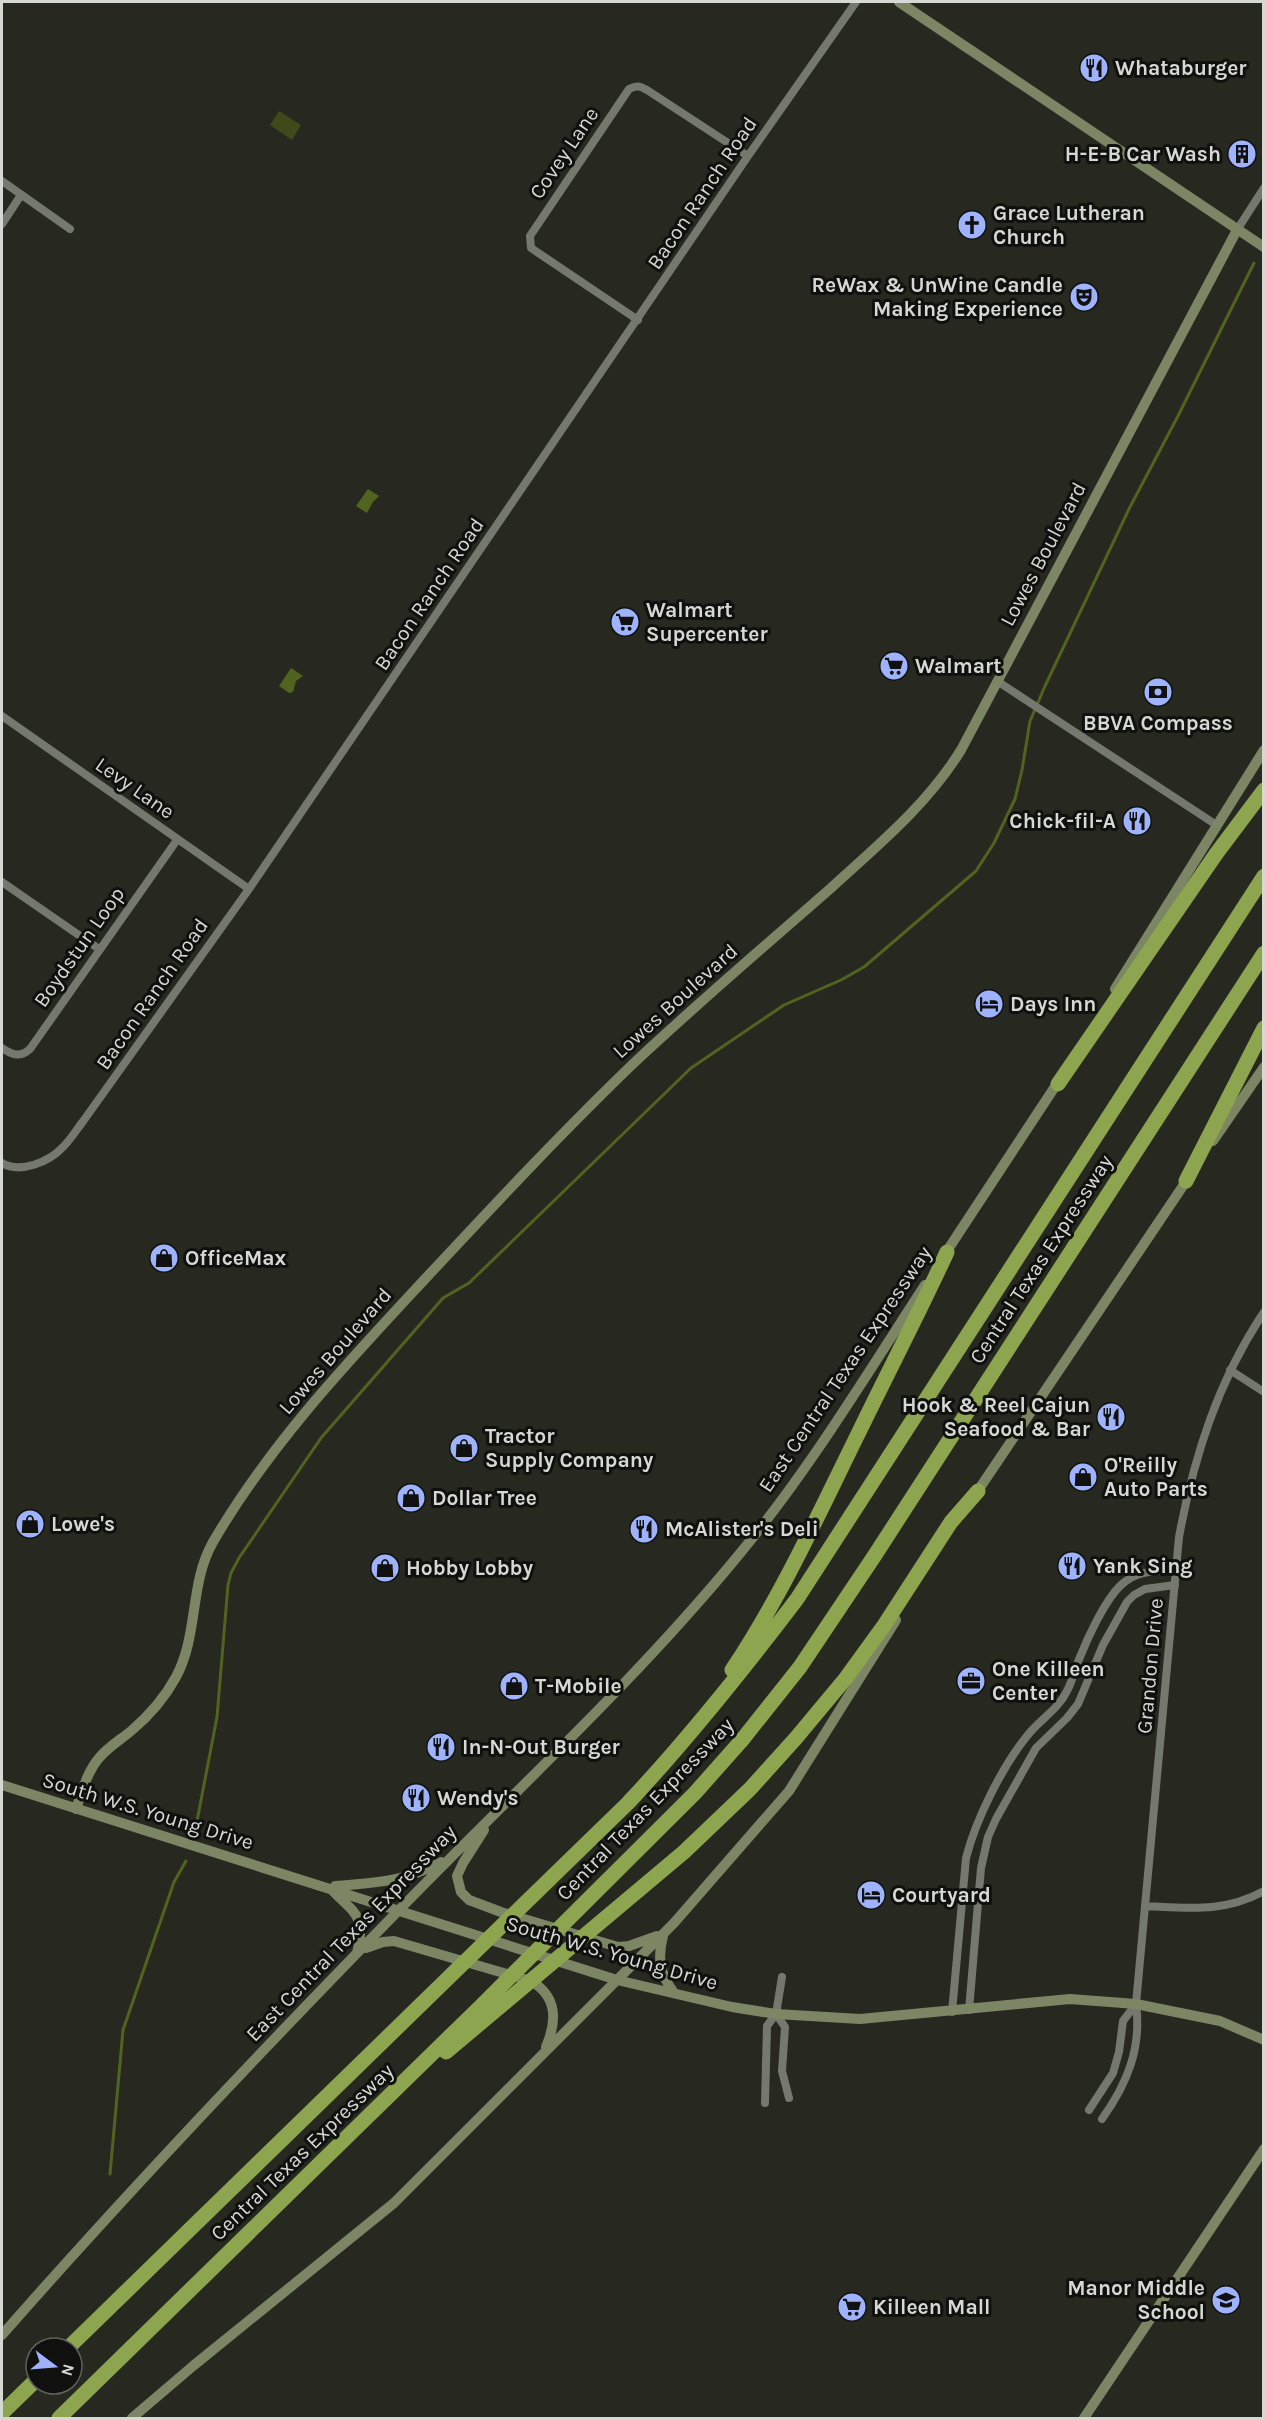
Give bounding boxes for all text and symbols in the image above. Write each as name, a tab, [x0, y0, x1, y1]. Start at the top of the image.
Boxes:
restaurant icon: Whataburger	[1078, 52, 1110, 84]
place label: Whataburger	[1115, 56, 1247, 80]
street label: Covey Lane	[525, 103, 603, 203]
street label: Bacon Ranch Road	[642, 112, 762, 274]
building icon: H-E-B Car Wash	[1226, 138, 1258, 170]
place label: H-E-B Car Wash	[1065, 142, 1221, 166]
place label: Grace Lutheran Church	[993, 201, 1145, 249]
church icon: Grace Lutheran Church	[956, 209, 988, 241]
place label: ReWax & UnWine Candle Making Experience	[812, 273, 1063, 321]
theatre icon: ReWax & UnWine Candle Making Experience	[1068, 281, 1100, 313]
street label: Lowes Boulevard	[995, 478, 1091, 630]
street label: Bacon Ranch Road	[369, 513, 489, 675]
place label: Walmart Supercenter	[646, 598, 768, 646]
supermarket icon: Walmart Supercenter	[609, 606, 641, 638]
supermarket icon: Walmart	[878, 650, 910, 682]
place label: Walmart	[915, 654, 1001, 678]
bank icon: BBVA Compass	[1142, 676, 1174, 708]
place label: BBVA Compass	[1083, 711, 1233, 735]
street label: Levy Lane	[91, 752, 179, 824]
restaurant icon: Chick-fil-A	[1121, 805, 1153, 837]
place label: Chick-fil-A	[1009, 809, 1116, 833]
street label: Boydstun Loop	[29, 882, 129, 1012]
street label: Bacon Ranch Road	[91, 914, 213, 1074]
street label: Lowes Boulevard	[608, 939, 742, 1063]
hotel icon: Days Inn	[973, 988, 1005, 1020]
place label: Days Inn	[1010, 992, 1096, 1016]
street label: Central Texas Expressway	[964, 1150, 1118, 1368]
street label: East Central Texas Expressway	[754, 1241, 937, 1496]
shop icon: OfficeMax	[148, 1242, 180, 1274]
place label: OfficeMax	[185, 1246, 287, 1270]
street label: Lowes Boulevard	[274, 1283, 396, 1419]
place label: Hook & Reel Cajun Seafood & Bar	[902, 1393, 1091, 1441]
restaurant icon: Hook & Reel Cajun Seafood & Bar	[1095, 1401, 1127, 1433]
place label: Tractor Supply Company	[485, 1424, 654, 1472]
shop icon: Tractor Supply Company	[448, 1432, 480, 1464]
place label: O'Reilly Auto Parts	[1104, 1453, 1208, 1501]
shop icon: O'Reilly Auto Parts	[1067, 1461, 1099, 1493]
shop icon: Dollar Tree	[395, 1482, 427, 1514]
place label: Dollar Tree	[432, 1486, 537, 1510]
shop icon: Lowe's	[14, 1508, 46, 1540]
place label: Lowe's	[51, 1512, 115, 1536]
restaurant icon: McAlister's Deli	[628, 1513, 660, 1545]
place label: McAlister's Deli	[665, 1517, 819, 1541]
restaurant icon: Yank Sing	[1056, 1550, 1088, 1582]
shop icon: Hobby Lobby	[369, 1552, 401, 1584]
place label: Yank Sing	[1093, 1554, 1192, 1578]
place label: Hobby Lobby	[406, 1556, 533, 1580]
street label: Grandon Drive	[1132, 1597, 1168, 1735]
place label: One Killeen Center	[992, 1657, 1105, 1705]
office icon: One Killeen Center	[955, 1665, 987, 1697]
shop icon: T-Mobile	[498, 1670, 530, 1702]
place label: T-Mobile	[535, 1674, 622, 1698]
street label: Central Texas Expressway	[552, 1713, 739, 1905]
restaurant icon: In-N-Out Burger	[425, 1731, 457, 1763]
place label: In-N-Out Burger	[462, 1735, 621, 1759]
street label: South W.S. Young Drive	[40, 1767, 256, 1855]
restaurant icon: Wendy's	[400, 1782, 432, 1814]
place label: Wendy's	[437, 1786, 519, 1810]
street label: East Central Texas Expressway	[241, 1820, 461, 2046]
hotel icon: Courtyard	[855, 1879, 887, 1911]
place label: Courtyard	[892, 1883, 991, 1907]
street label: South W.S. Young Drive	[503, 1911, 721, 1995]
street label: Central Texas Expressway	[206, 2058, 398, 2245]
place label: Manor Middle School	[1067, 2276, 1205, 2324]
school or university icon: Manor Middle School	[1210, 2284, 1242, 2316]
supermarket icon: Killeen Mall	[836, 2291, 868, 2323]
place label: Killeen Mall	[873, 2295, 991, 2319]
north arrow	[24, 2336, 84, 2396]
text: N	[57, 2362, 79, 2378]

